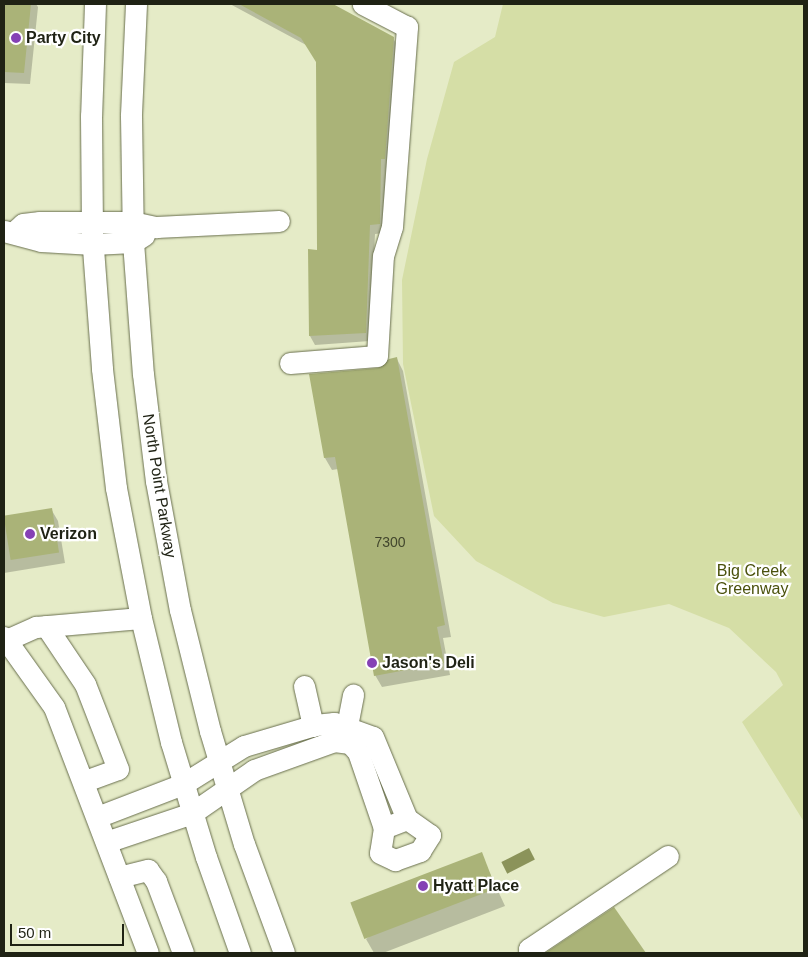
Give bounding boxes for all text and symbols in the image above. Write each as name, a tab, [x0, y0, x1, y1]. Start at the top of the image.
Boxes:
place label: Party City	[26, 28, 101, 48]
marker: Party City	[10, 32, 22, 44]
street label: North Point Parkway	[138, 412, 180, 560]
place label: Verizon	[40, 524, 97, 544]
marker: Verizon	[24, 528, 36, 540]
house number: 7300	[374, 534, 406, 550]
park label: Big Creek Greenway	[716, 561, 788, 599]
place label: Jason's Deli	[382, 653, 475, 673]
marker: Jason's Deli	[366, 657, 378, 669]
place label: Hyatt Place	[433, 876, 519, 896]
marker: Hyatt Place	[417, 880, 429, 892]
scale bar	[12, 914, 126, 946]
text: 50 m	[18, 924, 51, 941]

